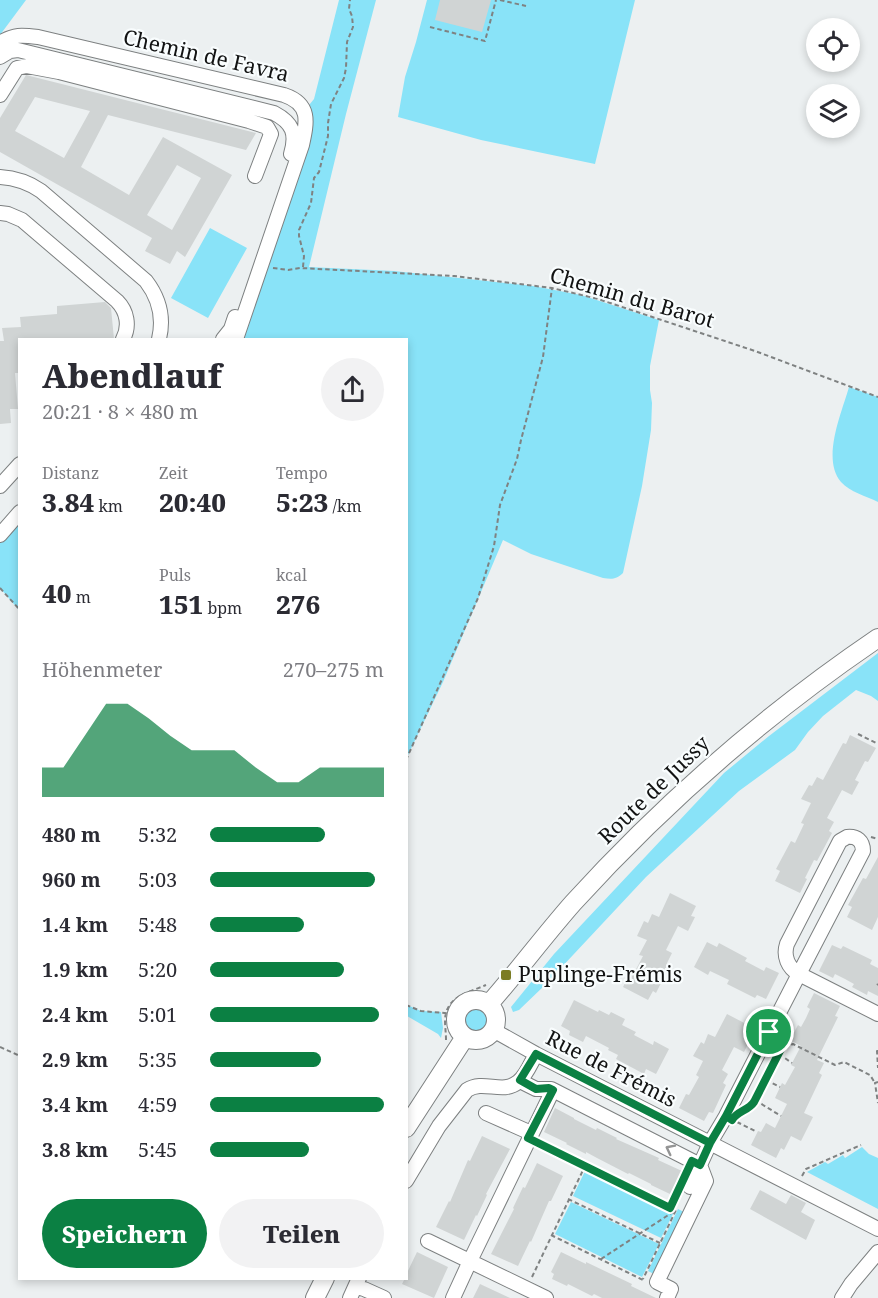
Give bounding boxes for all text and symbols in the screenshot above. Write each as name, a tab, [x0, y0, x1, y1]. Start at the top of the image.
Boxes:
map controls	[806, 18, 860, 138]
button: locate	[806, 18, 860, 72]
street label: Chemin de Favra	[121, 22, 292, 88]
button: layers	[806, 84, 860, 138]
street label: Chemin du Barot	[547, 260, 718, 334]
text: Abendlauf	[42, 353, 222, 398]
button: share	[321, 358, 384, 421]
text: 20:21 · 8 × 480 m	[42, 398, 198, 425]
text: Distanz	[42, 462, 99, 484]
text: Zeit	[159, 462, 188, 484]
text: Tempo	[276, 462, 328, 484]
text: 3.84	[42, 484, 94, 520]
text: 20:40	[159, 484, 226, 520]
text: 5:23	[276, 484, 328, 520]
text: km	[94, 495, 123, 517]
text: /km	[328, 495, 362, 517]
text: Puls	[159, 564, 191, 586]
text: kcal	[276, 564, 307, 586]
text: 40	[42, 575, 71, 611]
text: m	[71, 586, 91, 608]
text: 151	[159, 586, 203, 622]
text: 276	[276, 586, 320, 622]
text: bpm	[203, 597, 242, 619]
text: Höhenmeter	[42, 656, 162, 683]
text: 270–275 m	[283, 656, 384, 683]
street label: Route de Jussy	[592, 729, 715, 850]
text: 480 m	[42, 821, 101, 848]
text: 5:32	[138, 821, 177, 848]
text: 960 m	[42, 866, 101, 893]
text: 5:03	[138, 866, 177, 893]
text: 1.4 km	[42, 911, 108, 938]
text: 5:48	[138, 911, 177, 938]
text: 1.9 km	[42, 956, 108, 983]
text: 5:20	[138, 956, 177, 983]
place label: Puplinge-Frémis	[518, 960, 682, 988]
marker: Puplinge-Frémis	[499, 968, 513, 982]
text: 2.4 km	[42, 1001, 108, 1028]
text: 5:01	[138, 1001, 177, 1028]
pin	[743, 1006, 794, 1057]
icon: arrive	[752, 1015, 785, 1048]
street label: Rue de Frémis	[541, 1023, 681, 1113]
text: 2.9 km	[42, 1046, 108, 1073]
text: 5:35	[138, 1046, 177, 1073]
text: 3.4 km	[42, 1091, 108, 1118]
text: 4:59	[138, 1091, 177, 1118]
text: 3.8 km	[42, 1136, 108, 1163]
text: 5:45	[138, 1136, 177, 1163]
one-way arrow	[665, 1145, 676, 1157]
button: Speichern	[42, 1199, 207, 1268]
button: Teilen	[219, 1199, 384, 1268]

